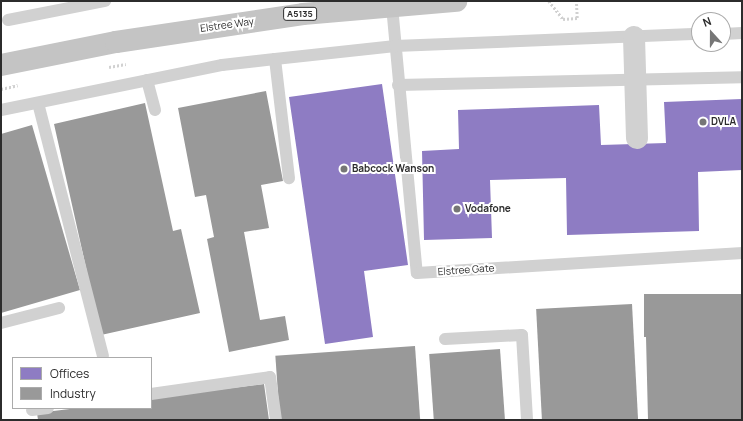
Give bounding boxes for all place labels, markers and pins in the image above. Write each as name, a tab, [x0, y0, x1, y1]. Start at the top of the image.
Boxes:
place label: DVLA	[711, 116, 736, 128]
marker: DVLA	[698, 117, 708, 127]
place label: Babcock Wanson	[352, 163, 434, 175]
marker: Babcock Wanson	[339, 164, 349, 174]
place label: Vodafone	[465, 203, 511, 215]
marker: Vodafone	[452, 204, 462, 214]

